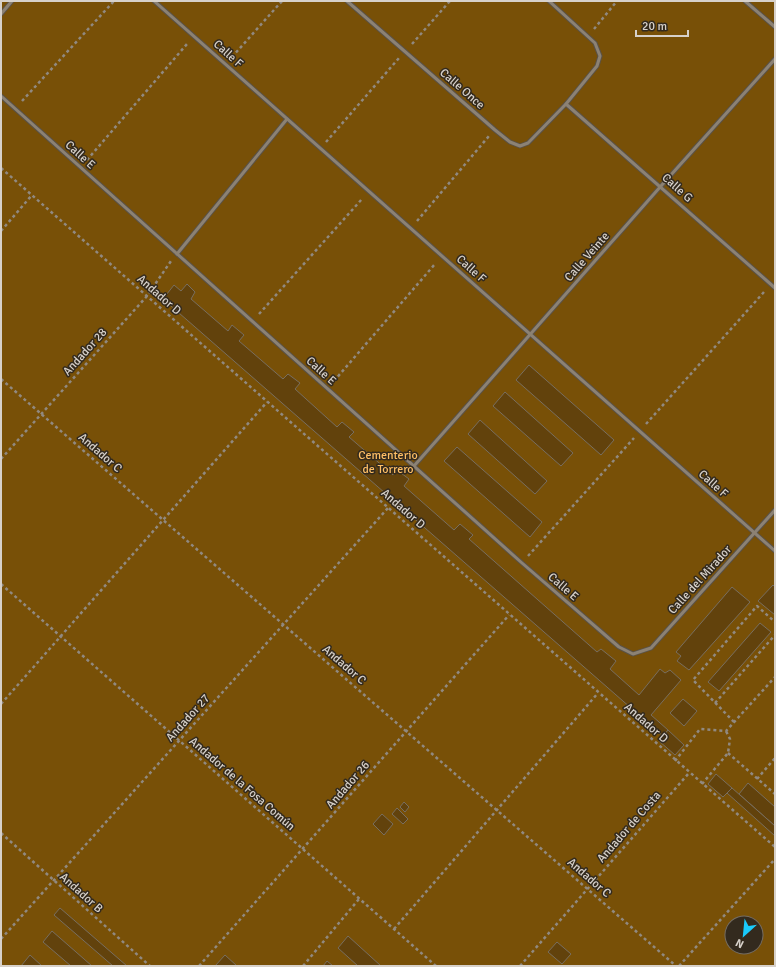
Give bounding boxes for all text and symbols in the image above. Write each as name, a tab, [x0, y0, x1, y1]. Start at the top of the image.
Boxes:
scale bar	[636, 12, 688, 38]
text: 20 m	[642, 19, 667, 34]
street label: Calle F	[210, 37, 246, 71]
street label: Calle Once	[436, 65, 488, 113]
street label: Calle E	[62, 138, 98, 173]
street label: Calle G	[658, 170, 696, 206]
street label: Calle Veinte	[561, 229, 613, 285]
street label: Calle F	[453, 252, 489, 286]
street label: Andador D	[134, 272, 184, 318]
street label: Andador 28	[60, 325, 110, 379]
street label: Calle E	[303, 354, 339, 389]
street label: Andador C	[75, 430, 125, 476]
park label: Cementerio de Torrero	[358, 448, 418, 477]
street label: Calle F	[695, 467, 731, 501]
street label: Andador D	[378, 486, 428, 532]
street label: Calle del Mirador	[665, 542, 735, 618]
street label: Calle E	[545, 570, 581, 604]
street label: Andador C	[319, 642, 369, 688]
street label: Andador 27	[163, 691, 213, 745]
street label: Andador D	[621, 700, 671, 746]
street label: Andador de la Fosa Común	[186, 734, 298, 834]
street label: Andador 26	[323, 758, 373, 812]
street label: Andador de Costa	[594, 788, 664, 866]
street label: Andador C	[564, 855, 614, 901]
street label: Andador B	[56, 870, 106, 916]
north arrow	[724, 915, 764, 955]
text: N	[733, 936, 746, 951]

